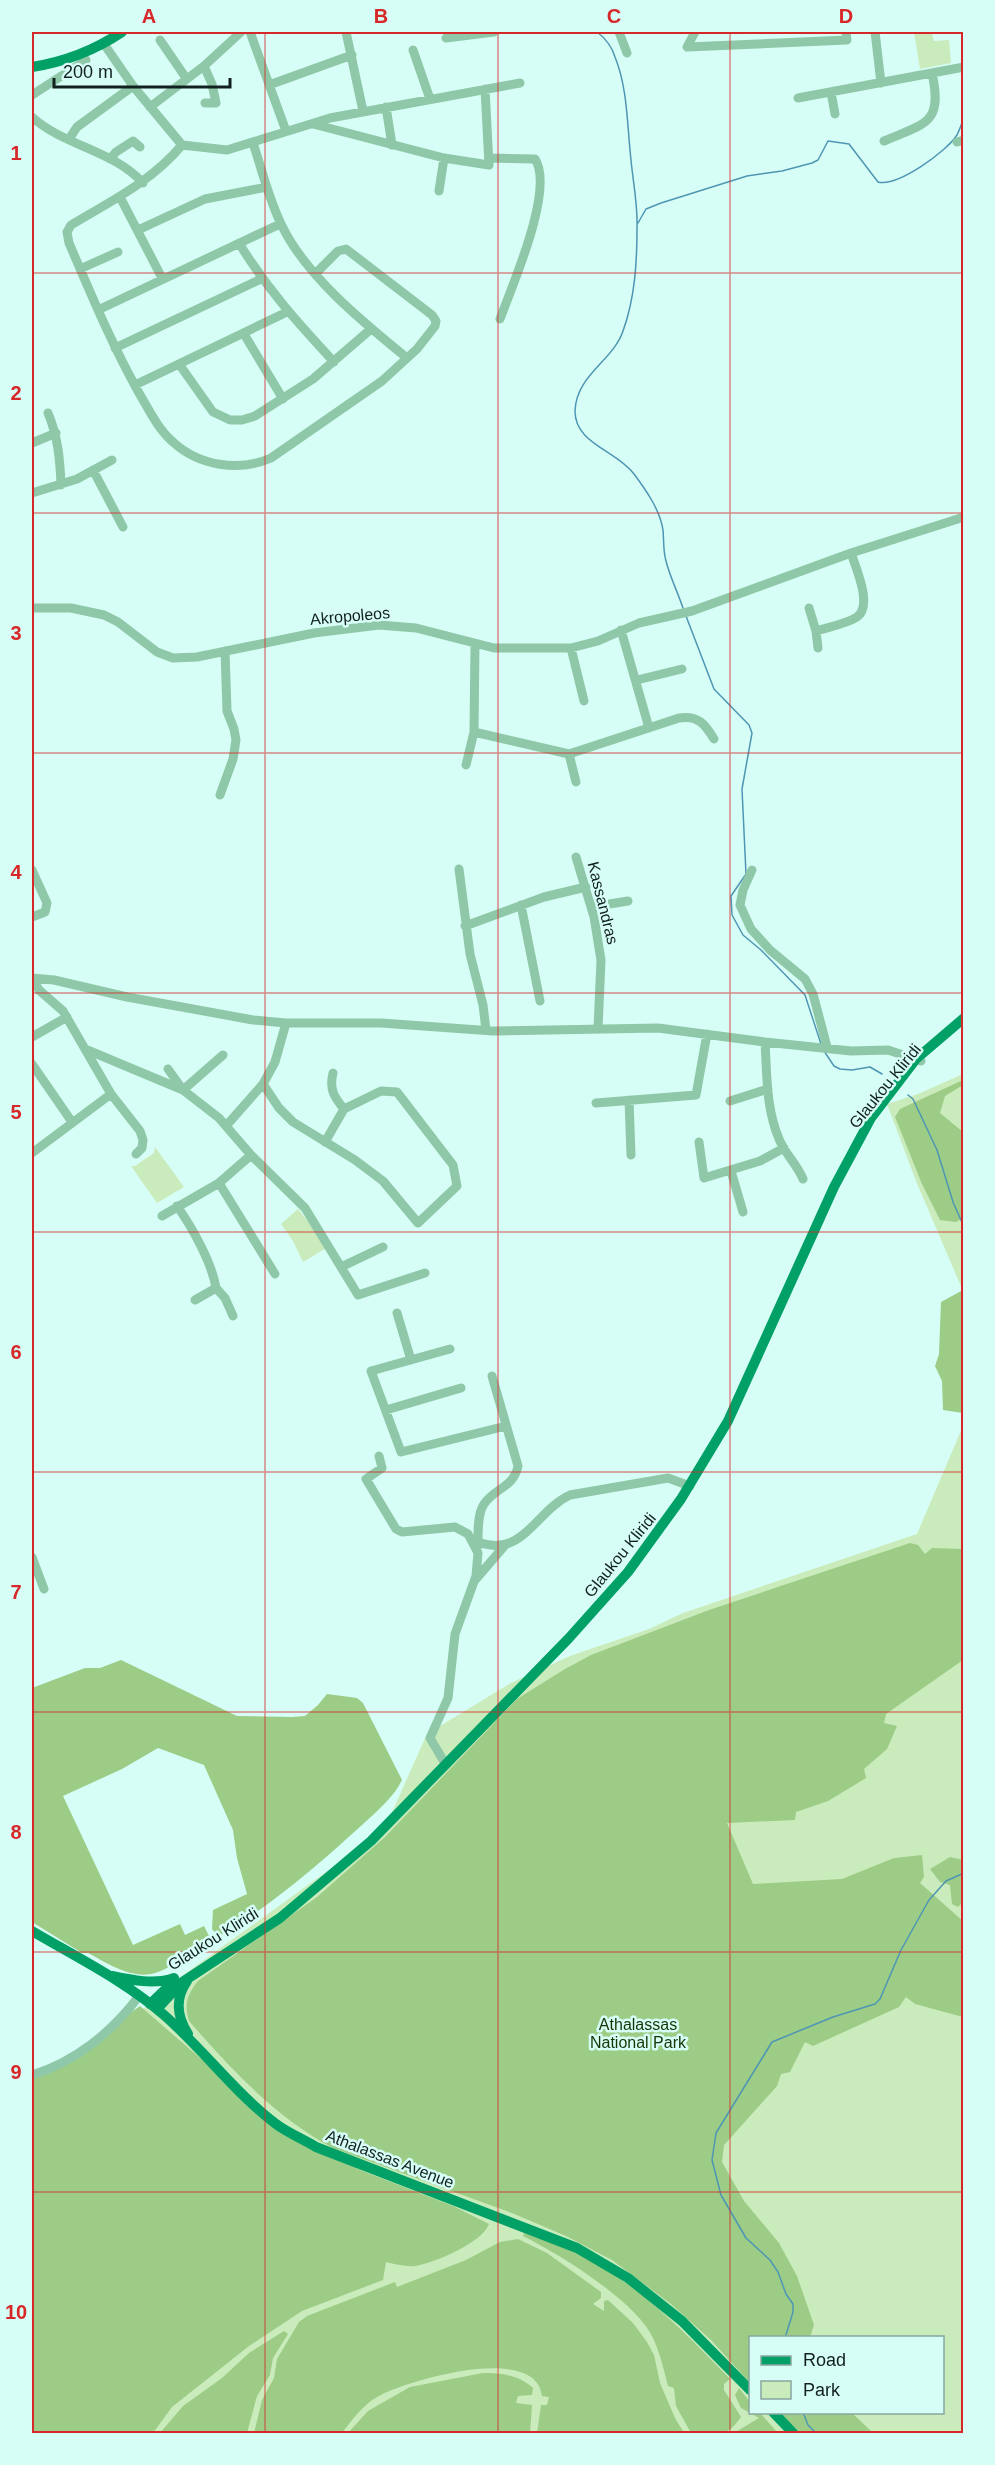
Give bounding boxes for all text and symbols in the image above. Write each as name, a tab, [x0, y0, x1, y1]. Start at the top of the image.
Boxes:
text: A	[142, 5, 156, 27]
text: B	[374, 5, 388, 27]
text: C	[607, 5, 621, 27]
text: D	[839, 5, 853, 27]
scale bar	[54, 51, 230, 89]
text: 200 m	[63, 62, 113, 82]
text: 1	[10, 142, 22, 164]
text: 2	[10, 382, 22, 404]
street label: Akropoleos	[309, 604, 391, 628]
text: 3	[10, 622, 22, 644]
street label: Kassandras	[585, 860, 621, 946]
text: 4	[10, 861, 22, 883]
street label: Glaukou Kliridi	[846, 1041, 924, 1131]
text: 5	[10, 1101, 22, 1123]
text: 6	[10, 1341, 22, 1363]
street label: Glaukou Kliridi	[581, 1510, 659, 1600]
text: 7	[10, 1581, 22, 1603]
text: 8	[10, 1821, 22, 1843]
street label: Glaukou Kliridi	[165, 1904, 261, 1974]
park label: Athalassas National Park	[590, 2016, 687, 2051]
text: 9	[10, 2061, 22, 2083]
street label: Athalassas Avenue	[324, 2127, 457, 2191]
text: 10	[5, 2301, 27, 2323]
legend	[749, 2336, 944, 2414]
text: Road	[803, 2350, 846, 2370]
text: Park	[803, 2380, 841, 2400]

